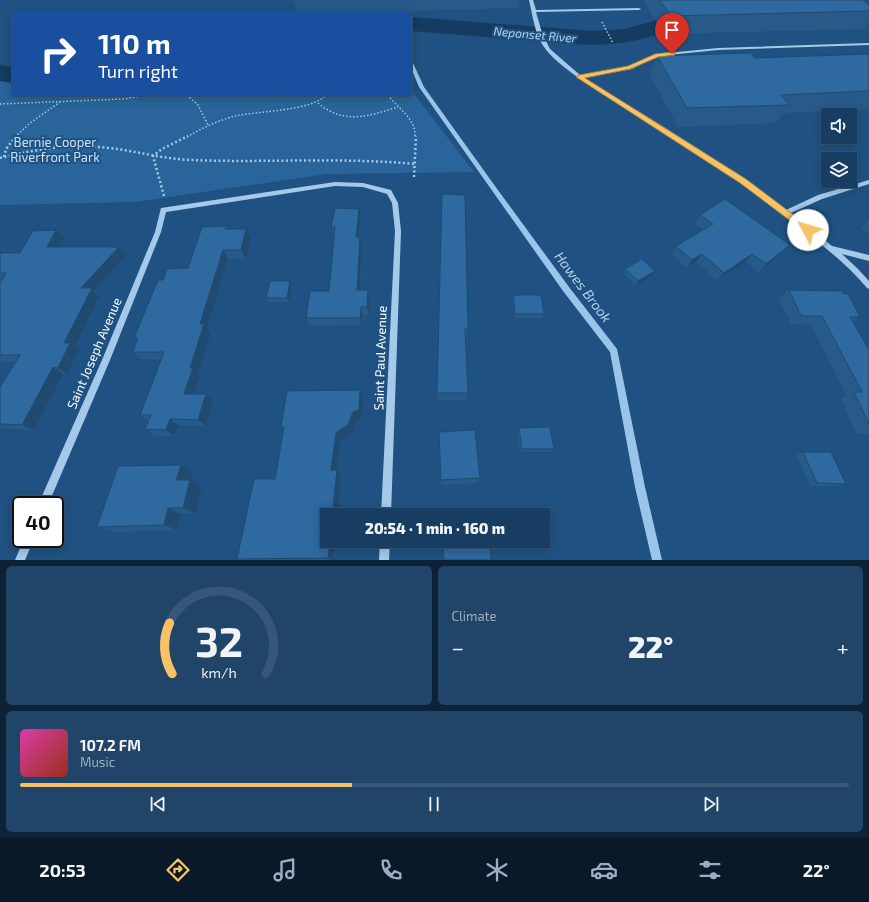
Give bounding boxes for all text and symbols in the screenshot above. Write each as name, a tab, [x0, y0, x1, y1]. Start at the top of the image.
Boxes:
pin	[655, 13, 689, 54]
icon: arrive	[661, 19, 683, 41]
water label: Neponset River	[493, 23, 577, 45]
text: 110 m	[98, 26, 171, 60]
icon: right	[32, 28, 84, 80]
text: Turn right	[98, 60, 178, 82]
map controls	[821, 108, 857, 188]
button: sound	[821, 108, 857, 144]
park label: Bernie Cooper Riverfront Park	[10, 134, 100, 165]
button: layers	[821, 152, 857, 188]
position arrow	[787, 209, 829, 251]
water label: Hawes Brook	[551, 248, 616, 325]
street label: Saint Joseph Avenue	[63, 295, 125, 411]
street label: Saint Paul Avenue	[370, 305, 390, 411]
speed limit sign: 40	[12, 496, 64, 548]
text: 20:54 · 1 min · 160 m	[365, 519, 505, 537]
text: Climate	[452, 608, 496, 624]
text: 32	[195, 614, 243, 664]
text: 22°	[628, 628, 673, 664]
text: −	[452, 634, 464, 660]
text: +	[837, 634, 849, 660]
text: km/h	[201, 663, 236, 680]
text: 107.2 FM	[80, 736, 141, 754]
text: Music	[80, 754, 115, 770]
icon: previous	[147, 793, 169, 815]
icon: pause	[423, 793, 445, 815]
icon: next	[700, 793, 722, 815]
icon: directions	[164, 856, 192, 884]
icon: music	[271, 856, 299, 884]
icon: phone	[377, 856, 405, 884]
icon: climate	[483, 856, 511, 884]
icon: car	[590, 856, 618, 884]
icon: filters	[696, 856, 724, 884]
text: 20:53	[39, 859, 86, 881]
text: 22°	[803, 859, 830, 881]

